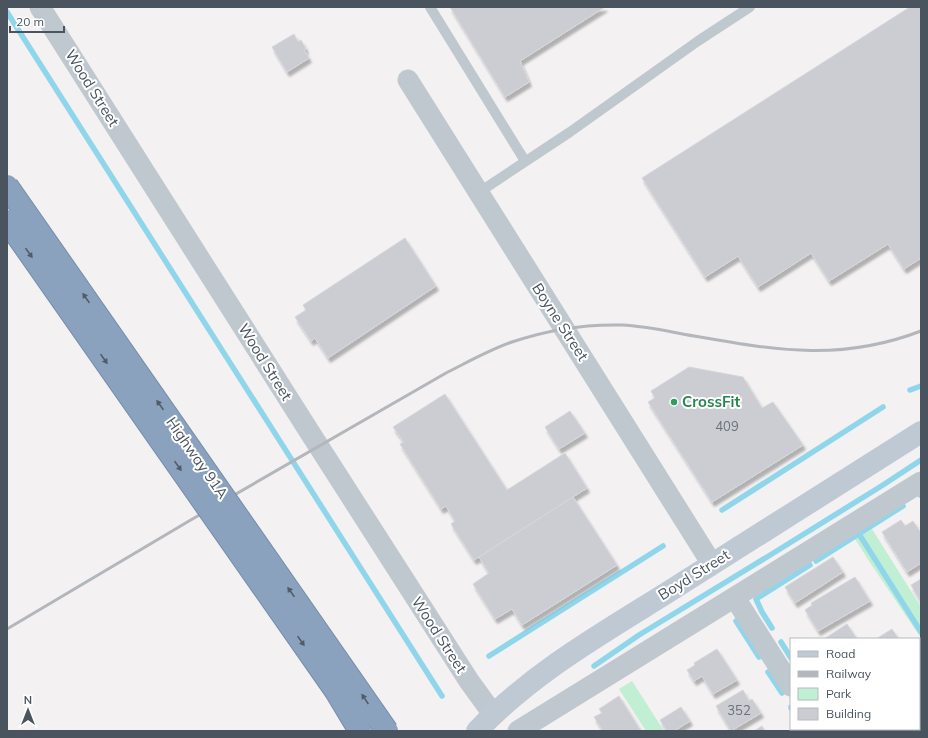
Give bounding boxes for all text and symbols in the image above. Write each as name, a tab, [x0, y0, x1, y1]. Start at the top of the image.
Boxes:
scale bar	[10, 8, 64, 34]
text: 20 m	[16, 14, 44, 29]
street label: Wood Street	[61, 46, 124, 130]
one-way arrow	[25, 248, 33, 258]
street label: Boyne Street	[528, 279, 593, 364]
one-way arrow	[82, 293, 90, 304]
street label: Wood Street	[234, 320, 297, 404]
one-way arrow	[100, 354, 108, 365]
place label: CrossFit	[682, 392, 740, 411]
marker: CrossFit	[669, 397, 679, 407]
one-way arrow	[156, 400, 164, 410]
street label: Highway 91A	[162, 413, 233, 502]
house number: 409	[715, 418, 739, 434]
one-way arrow	[174, 461, 182, 471]
street label: Boyd Street	[654, 545, 733, 604]
one-way arrow	[287, 587, 295, 597]
street label: Wood Street	[408, 593, 471, 677]
one-way arrow	[297, 636, 305, 646]
legend	[790, 638, 920, 730]
text: Road	[826, 646, 855, 661]
text: Railway	[826, 666, 872, 681]
text: Park	[826, 686, 852, 701]
north arrow	[8, 690, 48, 730]
text: N	[24, 693, 32, 707]
one-way arrow	[361, 693, 369, 704]
house number: 352	[727, 702, 751, 718]
text: Building	[826, 706, 871, 721]

